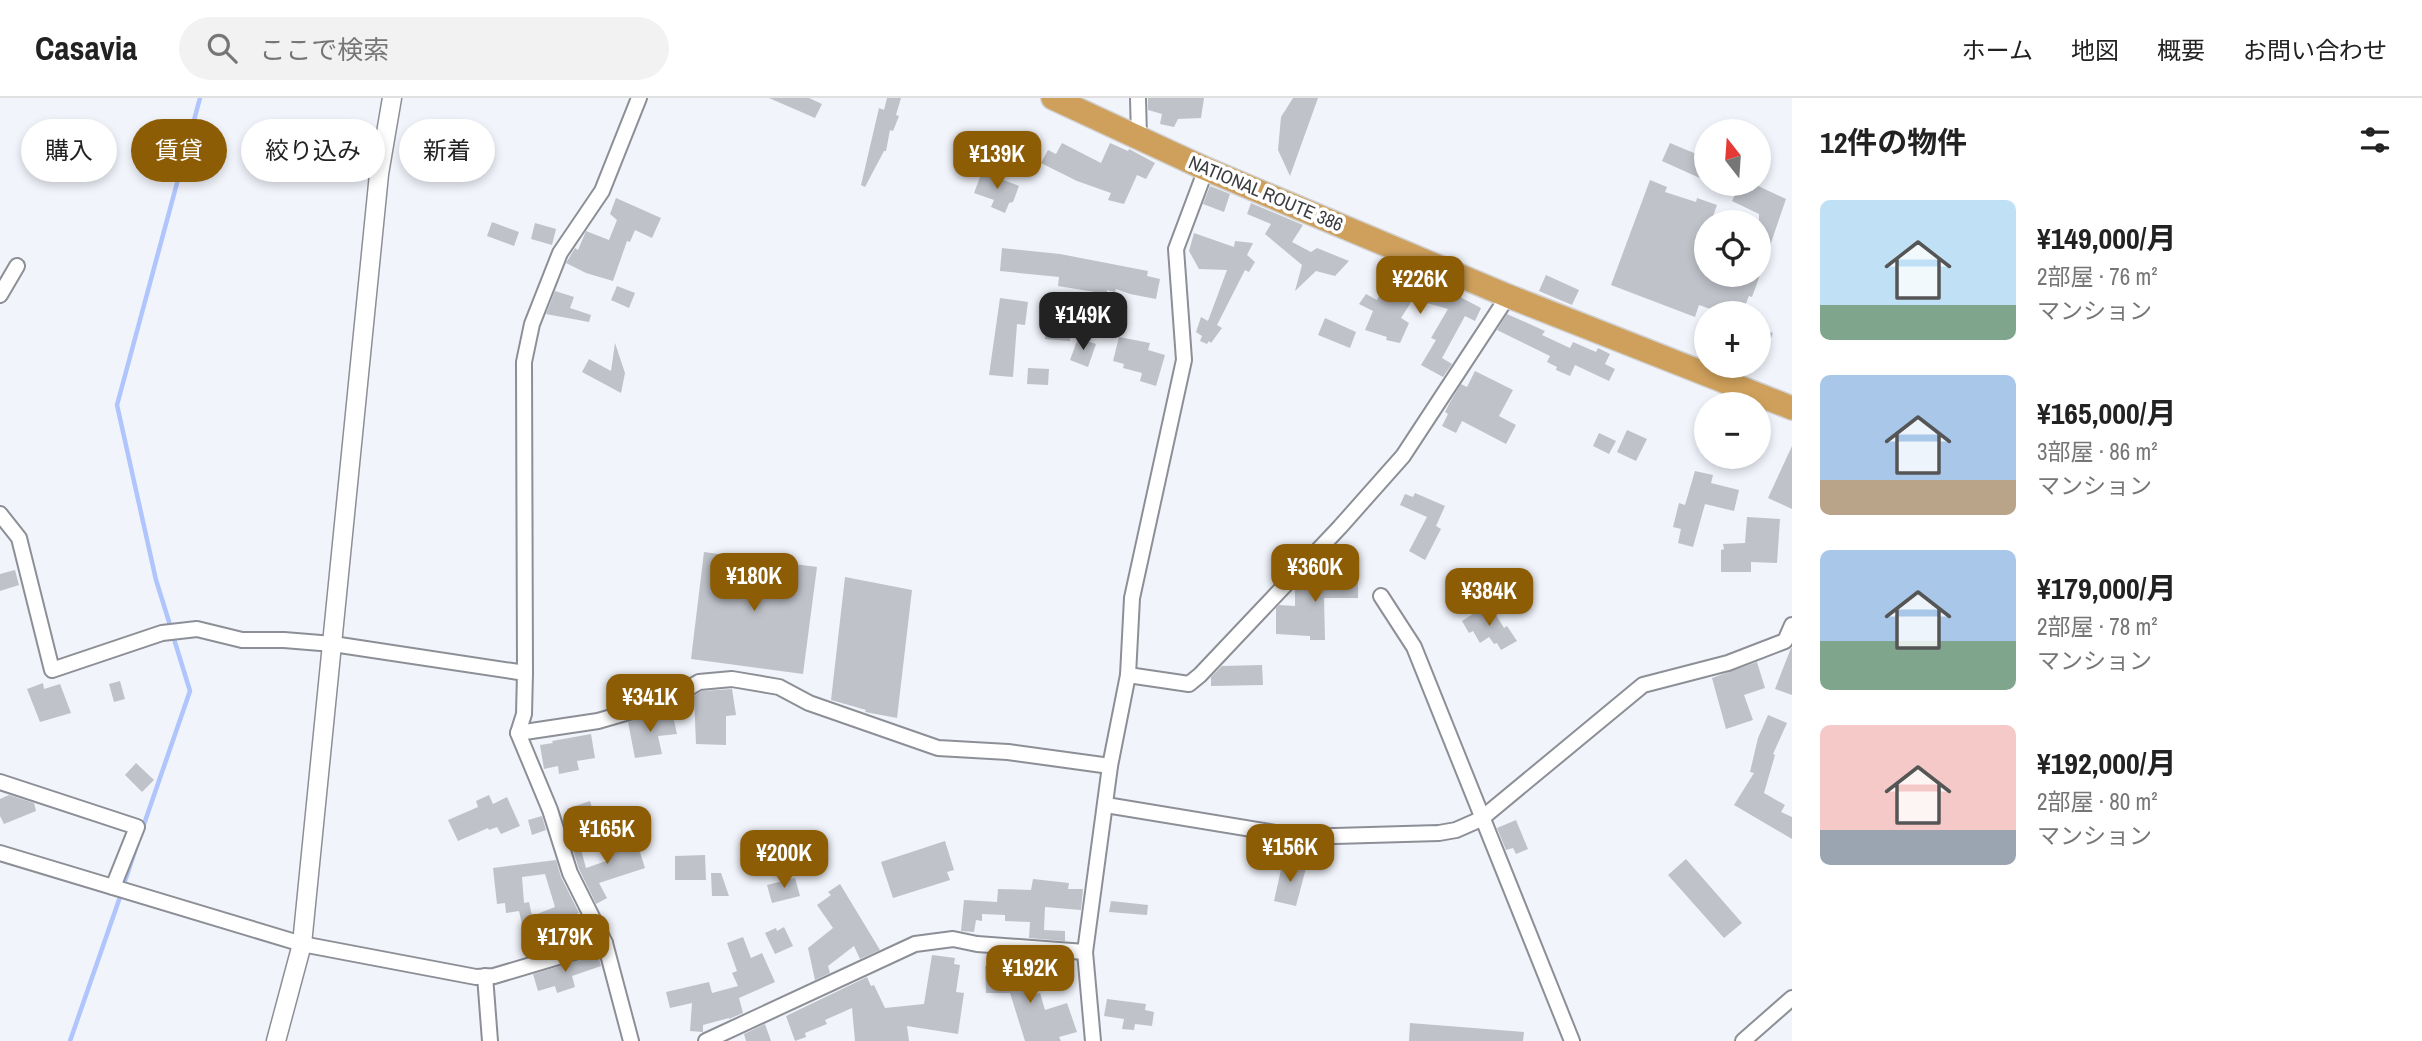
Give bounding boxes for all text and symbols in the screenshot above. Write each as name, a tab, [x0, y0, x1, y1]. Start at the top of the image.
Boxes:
search box	[179, 17, 669, 80]
text: Casavia	[35, 26, 137, 70]
icon: search	[203, 29, 241, 67]
text: ここで検索	[259, 32, 389, 67]
text: ホーム	[1962, 34, 2033, 66]
text: 地図	[2071, 34, 2119, 66]
text: 概要	[2157, 34, 2205, 66]
text: お問い合わせ	[2243, 34, 2387, 66]
chip: 購入	[21, 119, 117, 182]
chip: 賃貸	[131, 119, 227, 182]
chip: 絞り込み	[241, 119, 385, 182]
chip: 新着	[399, 119, 495, 182]
north arrow	[1694, 119, 1771, 196]
map controls	[1694, 119, 1771, 469]
icon: filters	[2356, 121, 2394, 159]
text: 12件の物件	[1820, 122, 1967, 162]
pin: ¥139K	[948, 132, 1046, 191]
text: ¥139K	[969, 138, 1025, 169]
street label: NATIONAL ROUTE 386	[1185, 149, 1347, 237]
button: locate	[1694, 210, 1771, 287]
text: ¥149,000/月	[2037, 218, 2176, 258]
icon: home	[1876, 228, 1960, 312]
pin: ¥226K	[1371, 256, 1469, 316]
text: 2部屋 · 76 m²	[2037, 261, 2157, 292]
text: ¥226K	[1392, 263, 1448, 294]
pin: ¥149K	[1034, 292, 1132, 352]
text: マンション	[2037, 295, 2152, 326]
text: ¥149K	[1055, 299, 1111, 330]
button: +	[1694, 301, 1771, 378]
button: −	[1694, 392, 1771, 469]
text: ¥165,000/月	[2037, 393, 2176, 433]
icon: home	[1876, 403, 1960, 487]
text: 3部屋 · 86 m²	[2037, 436, 2157, 467]
text: マンション	[2037, 470, 2152, 501]
pin: ¥360K	[1266, 545, 1364, 604]
text: ¥360K	[1287, 551, 1343, 582]
pin: ¥180K	[705, 554, 803, 613]
text: ¥180K	[726, 560, 782, 591]
pin: ¥384K	[1440, 568, 1538, 628]
text: ¥179,000/月	[2037, 568, 2176, 608]
text: ¥384K	[1461, 575, 1517, 606]
icon: home	[1876, 578, 1960, 662]
text: 2部屋 · 78 m²	[2037, 611, 2157, 642]
text: マンション	[2037, 645, 2152, 676]
pin: ¥341K	[601, 674, 699, 734]
text: ¥341K	[622, 681, 678, 712]
text: ¥192,000/月	[2037, 743, 2176, 783]
icon: home	[1876, 753, 1960, 837]
text: 2部屋 · 80 m²	[2037, 786, 2157, 817]
pin: ¥165K	[558, 806, 656, 866]
text: ¥165K	[579, 813, 635, 844]
text: マンション	[2037, 820, 2152, 851]
pin: ¥156K	[1241, 824, 1339, 884]
pin: ¥200K	[735, 830, 833, 890]
text: ¥156K	[1262, 831, 1318, 862]
text: ¥200K	[756, 837, 812, 868]
pin: ¥179K	[516, 914, 614, 974]
text: ¥179K	[537, 921, 593, 952]
pin: ¥192K	[981, 946, 1079, 1005]
text: ¥192K	[1002, 952, 1058, 983]

